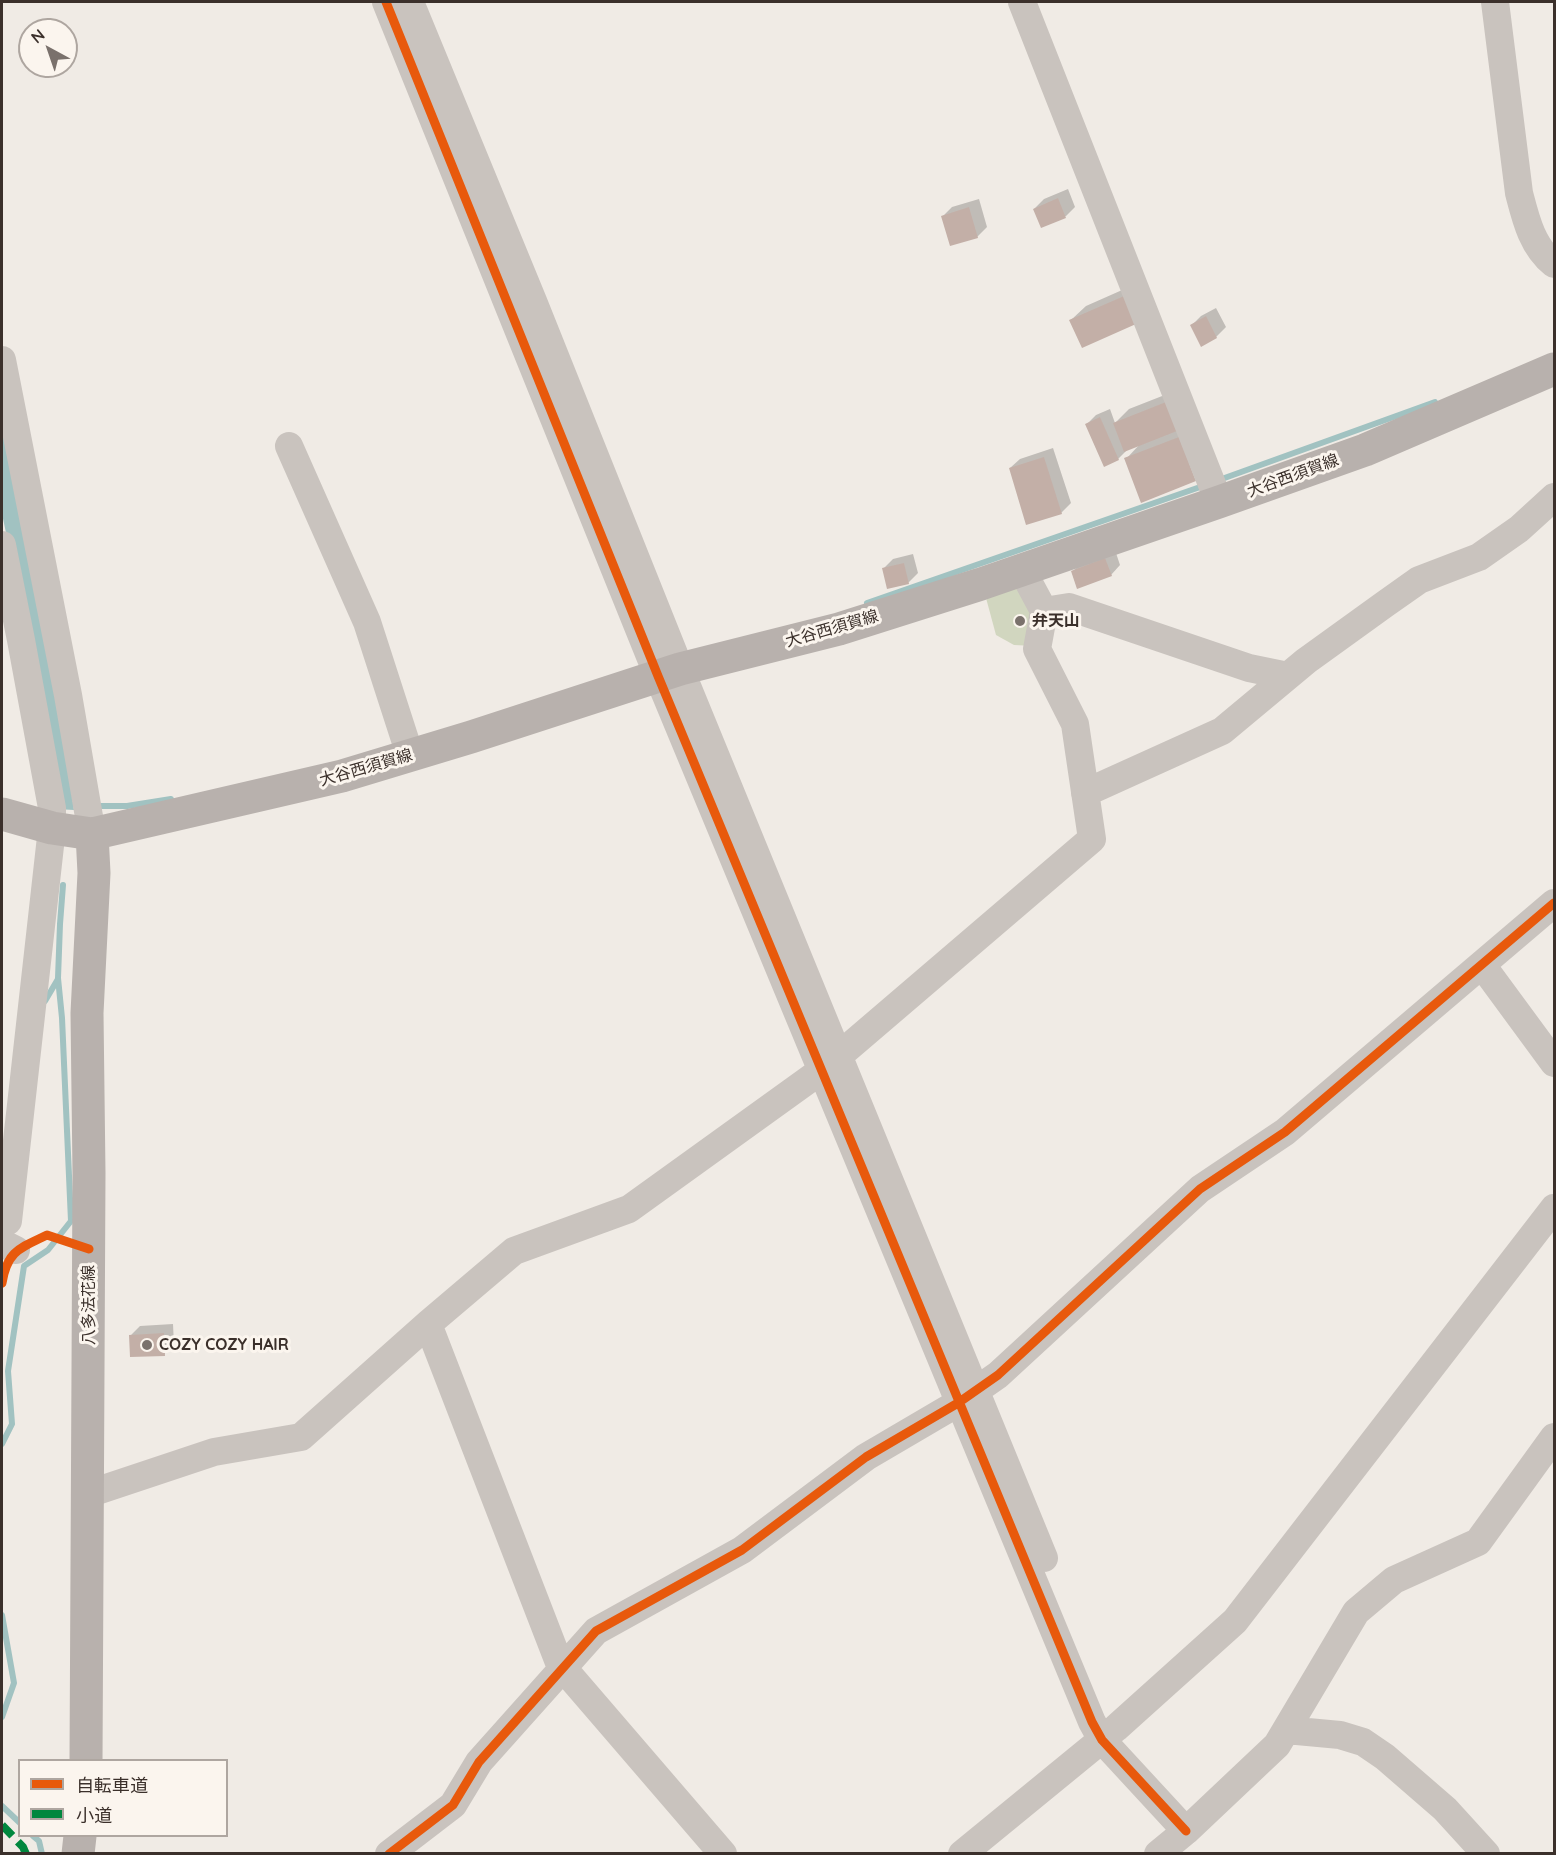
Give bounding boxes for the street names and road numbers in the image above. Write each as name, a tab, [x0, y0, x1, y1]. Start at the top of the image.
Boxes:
street label: 大谷西須賀線	[1245, 451, 1341, 501]
street label: 大谷西須賀線	[783, 607, 881, 651]
street label: 大谷西須賀線	[317, 746, 415, 790]
street label: 八多法花線	[79, 1265, 99, 1345]

